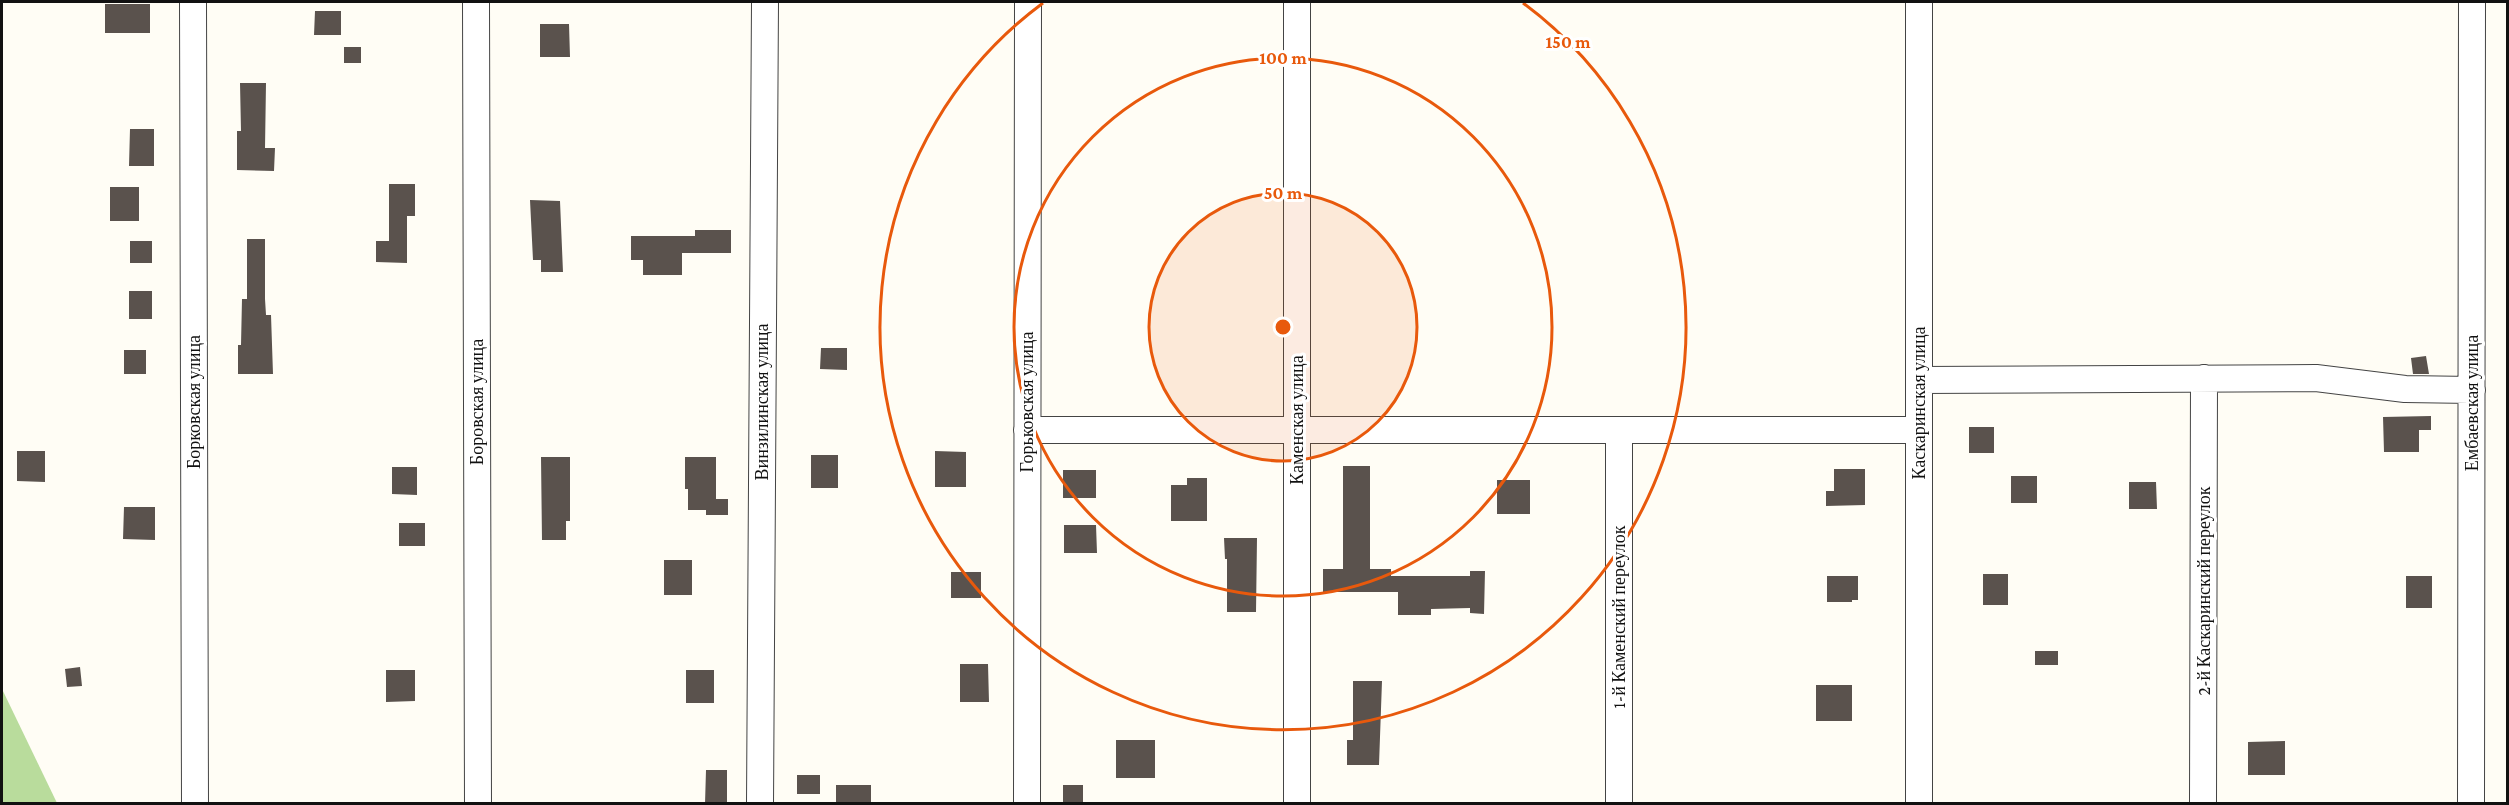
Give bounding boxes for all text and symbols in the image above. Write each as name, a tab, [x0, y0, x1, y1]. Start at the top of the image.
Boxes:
text: 150 m	[1545, 32, 1591, 52]
text: 100 m	[1259, 48, 1307, 68]
text: 50 m	[1264, 183, 1303, 203]
centre of rings	[1273, 317, 1293, 337]
street label: Винзилинская улица	[752, 324, 772, 480]
street label: Каскаринская улица	[1909, 326, 1929, 480]
street label: Горьковская улица	[1017, 332, 1037, 472]
street label: Борковская улица	[184, 335, 204, 469]
street label: Ембаевская улица	[2462, 335, 2482, 471]
street label: Боровская улица	[467, 339, 487, 465]
street label: Каменская улица	[1287, 355, 1307, 485]
street label: 2-й Каскаринский переулок	[2194, 486, 2214, 696]
street label: 1-й Каменский переулок	[1609, 525, 1629, 708]

